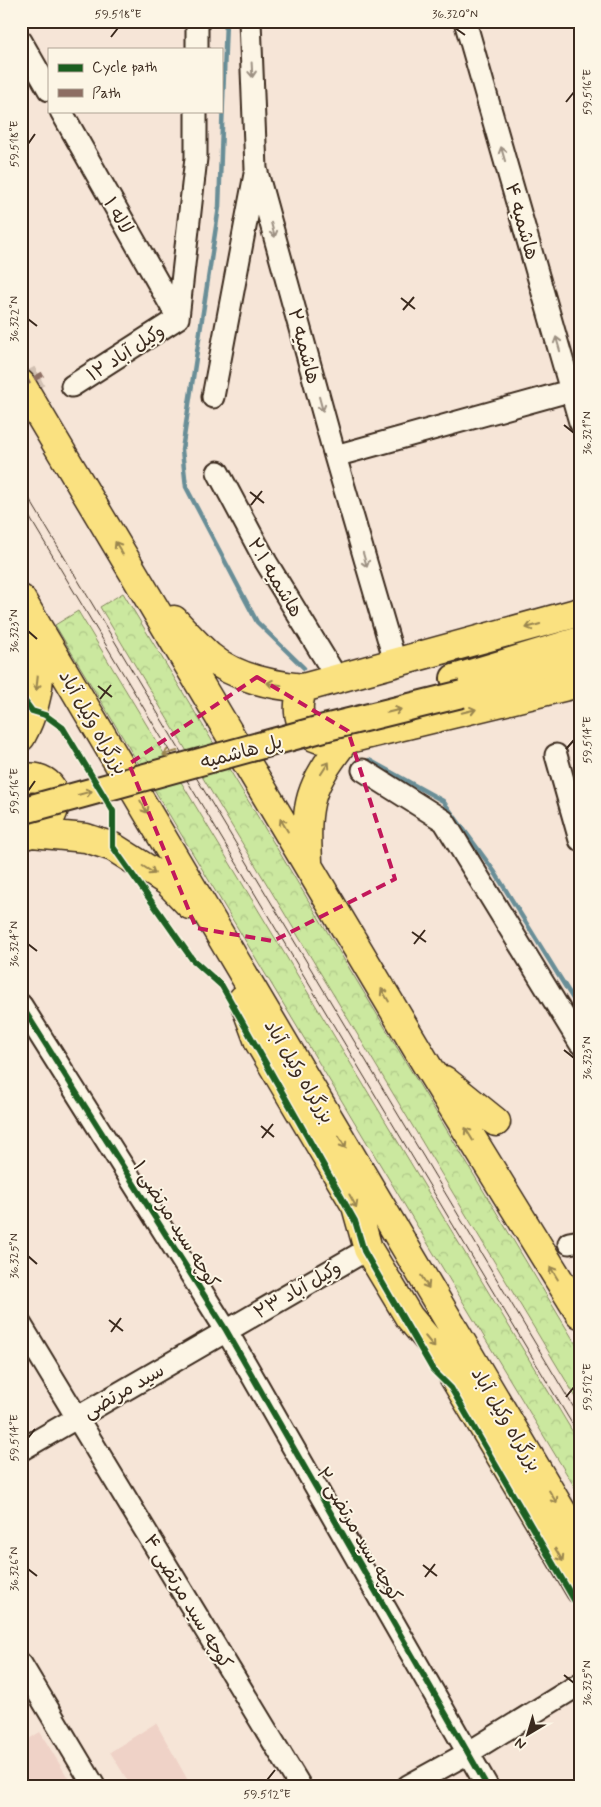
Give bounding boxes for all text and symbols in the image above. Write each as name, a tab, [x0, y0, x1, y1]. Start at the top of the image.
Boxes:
text: 59.518°E	[94, 7, 142, 23]
text: 36.320°N	[432, 7, 478, 23]
legend	[48, 48, 222, 112]
text: Cycle path	[92, 58, 157, 78]
one-way arrow	[247, 62, 257, 78]
text: 59.516°E	[580, 69, 596, 115]
text: Path	[92, 84, 121, 104]
text: 59.518°E	[7, 120, 23, 168]
one-way arrow	[498, 146, 508, 162]
street label: هاشمیه ۴	[499, 180, 544, 263]
street label: لاله ۱	[97, 193, 138, 239]
one-way arrow	[269, 222, 278, 238]
text: 36.322°N	[7, 296, 23, 342]
street label: هاشمیه ۲	[281, 306, 326, 387]
street label: ۱۲ وکیل آباد	[82, 319, 170, 388]
one-way arrow	[552, 336, 562, 352]
one-way arrow	[316, 395, 326, 411]
text: 36.321°N	[580, 411, 596, 455]
street label: هاشمیه ۲.۱	[241, 534, 308, 622]
one-way arrow	[114, 541, 123, 556]
one-way arrow	[361, 552, 371, 568]
text: 36.323°N	[7, 609, 23, 653]
one-way arrow	[525, 621, 541, 631]
street label: بزرگراه وکیل آباد	[53, 666, 133, 780]
one-way arrow	[32, 675, 42, 691]
one-way arrow	[266, 679, 282, 689]
one-way arrow	[386, 706, 402, 715]
one-way arrow	[461, 706, 477, 715]
text: 59.514°E	[580, 716, 596, 764]
street label: پل هاشمیه	[198, 730, 285, 775]
one-way arrow	[162, 748, 178, 758]
one-way arrow	[319, 761, 330, 775]
text: 59.516°E	[7, 768, 23, 814]
one-way arrow	[77, 788, 93, 798]
one-way arrow	[139, 799, 149, 813]
one-way arrow	[279, 819, 289, 833]
one-way arrow	[142, 864, 156, 875]
text: 36.324°N	[7, 921, 23, 967]
one-way arrow	[380, 989, 390, 1003]
street label: بزرگراه وکیل آباد	[258, 1015, 340, 1128]
text: 36.323°N	[580, 1036, 596, 1080]
one-way arrow	[464, 1128, 474, 1142]
one-way arrow	[338, 1135, 348, 1149]
street label: کوچه سید مرتضی ۱	[126, 1156, 225, 1293]
one-way arrow	[348, 1193, 358, 1207]
text: 36.325°N	[7, 1233, 23, 1279]
street label: ۲۳ وکیل آباد	[250, 1255, 346, 1325]
one-way arrow	[549, 1266, 559, 1280]
one-way arrow	[421, 1274, 431, 1289]
one-way arrow	[424, 1335, 436, 1348]
street label: سید مرتضی	[79, 1358, 169, 1425]
street label: بزرگراه وکیل آباد	[465, 1363, 547, 1476]
text: 59.512°E	[580, 1363, 596, 1411]
text: 59.514°E	[7, 1414, 23, 1462]
street label: کوچه سید مرتضی ۲	[310, 1463, 407, 1607]
one-way arrow	[549, 1489, 559, 1503]
street label: کوچه سید مرتضی ۴	[138, 1530, 238, 1674]
text: 36.326°N	[7, 1547, 23, 1591]
one-way arrow	[555, 1548, 565, 1562]
text: 36.325°N	[580, 1660, 596, 1706]
north arrow	[504, 1710, 554, 1760]
text: N	[511, 1733, 530, 1753]
text: 59.512°E	[243, 1787, 291, 1803]

